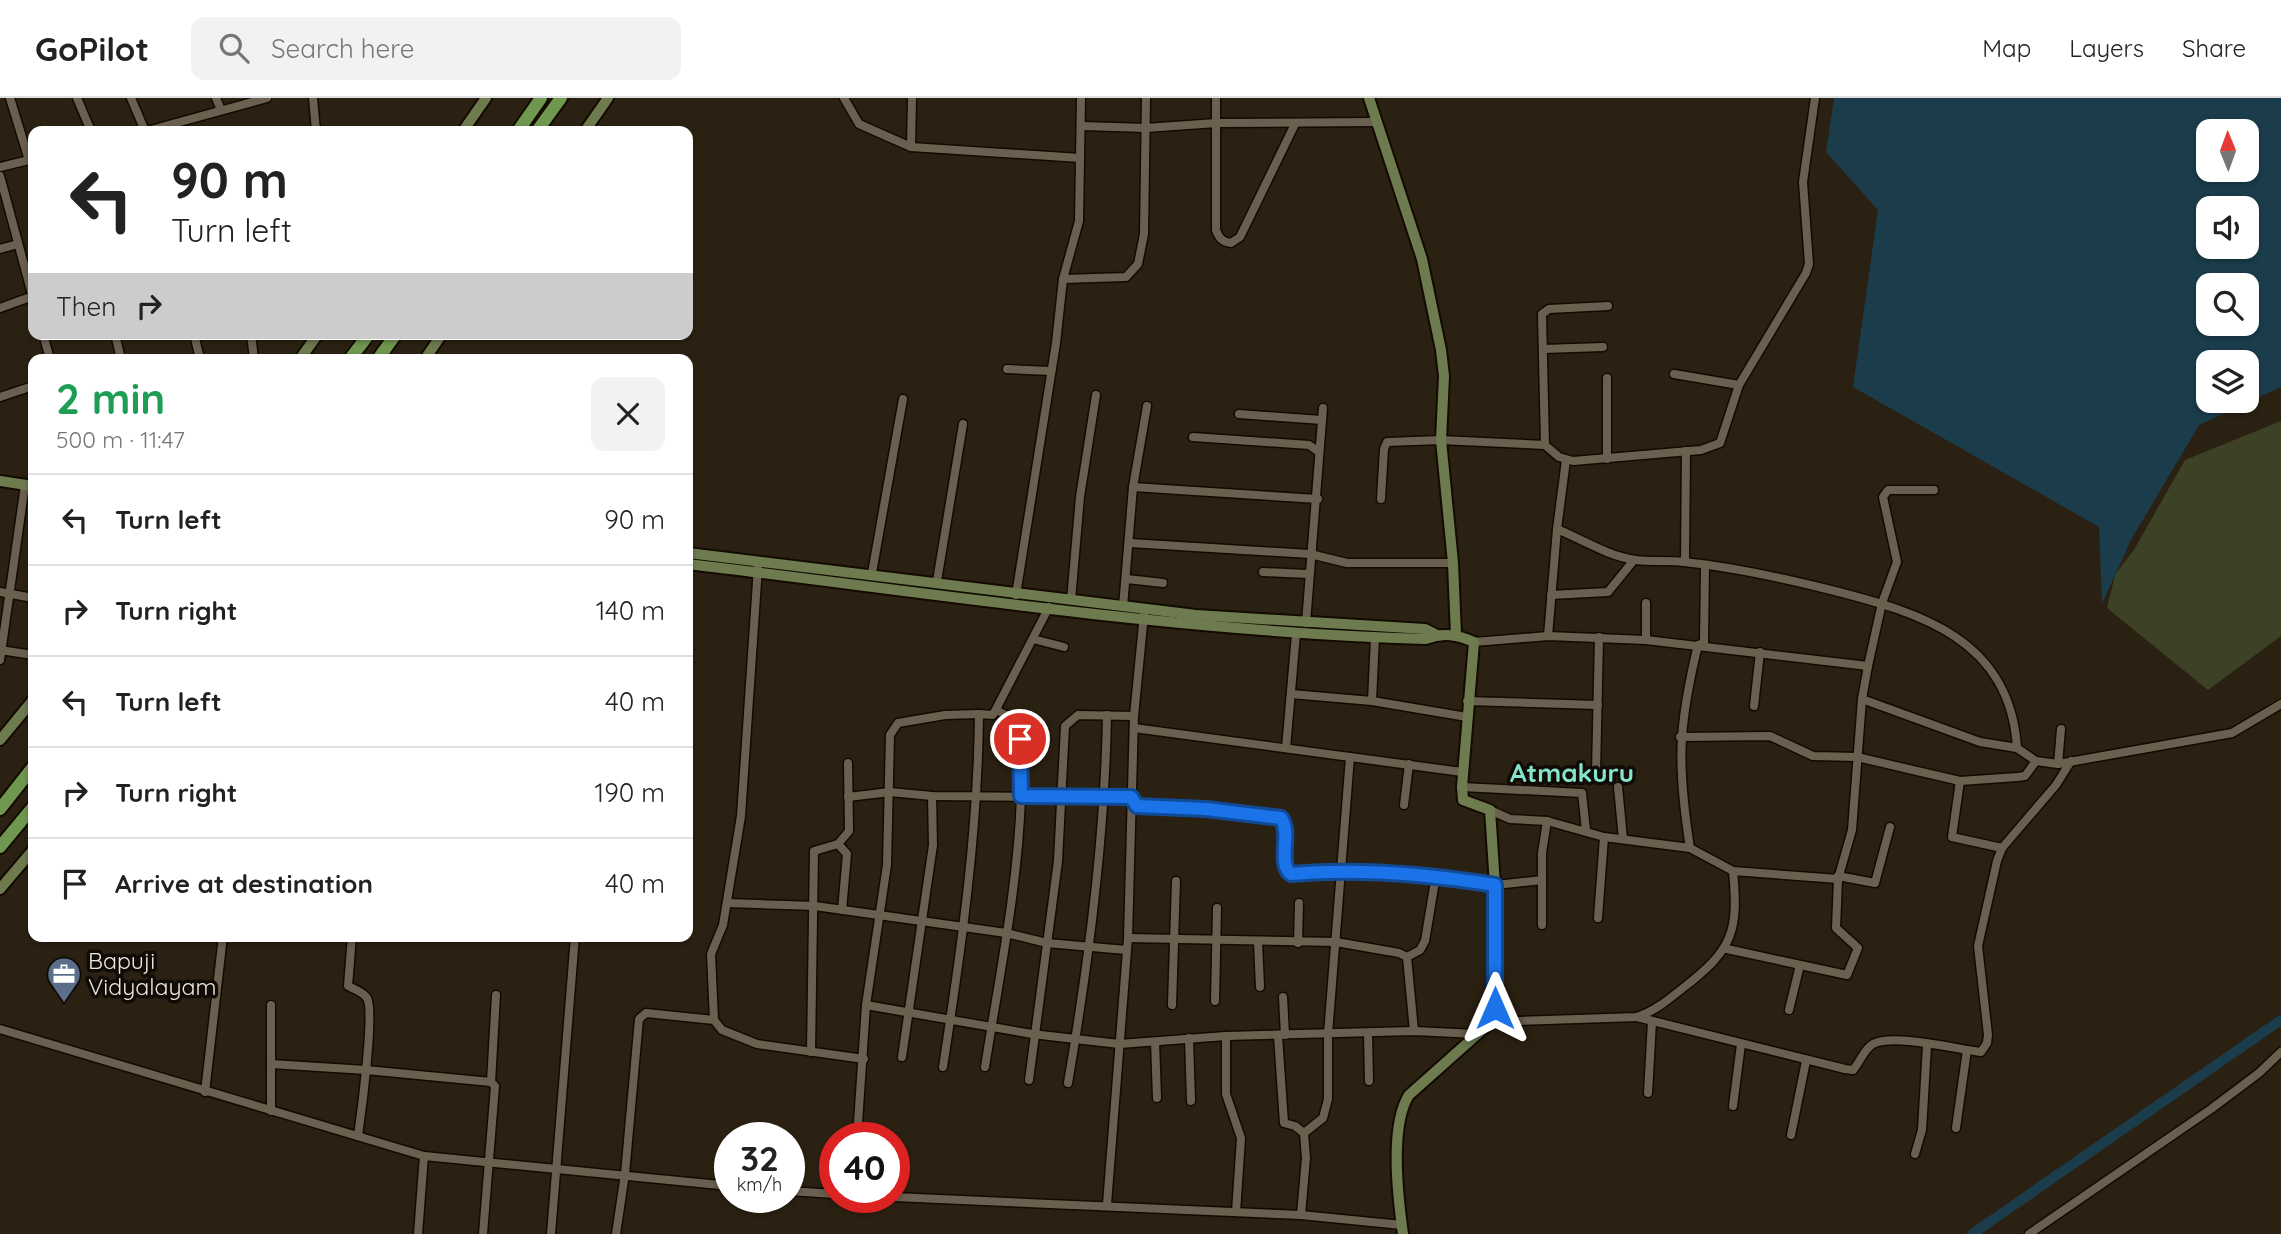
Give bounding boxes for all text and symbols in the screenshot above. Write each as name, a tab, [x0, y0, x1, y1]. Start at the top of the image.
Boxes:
search box	[191, 17, 681, 80]
text: GoPilot	[35, 28, 149, 69]
icon: search	[215, 29, 253, 67]
text: Search here	[271, 32, 414, 65]
text: Map	[1982, 33, 2031, 63]
text: Layers	[2069, 33, 2144, 63]
text: Share	[2182, 33, 2246, 63]
north arrow	[2196, 119, 2259, 182]
map controls	[2196, 119, 2259, 413]
text: 90 m	[171, 149, 288, 210]
icon: left	[56, 154, 147, 245]
button: sound	[2196, 196, 2259, 259]
text: Turn left	[171, 210, 292, 250]
button: search	[2196, 273, 2259, 336]
icon: right	[130, 287, 168, 325]
text: Then	[56, 290, 116, 323]
button: layers	[2196, 350, 2259, 413]
text: 2 min	[56, 372, 165, 425]
button: close	[591, 377, 665, 451]
text: 500 m · 11:47	[56, 425, 185, 454]
icon: left	[56, 501, 94, 539]
text: Turn left	[115, 503, 222, 536]
text: 90 m	[604, 503, 665, 536]
icon: right	[56, 592, 94, 630]
text: Turn right	[115, 594, 237, 627]
text: 140 m	[596, 594, 665, 627]
icon: left	[56, 683, 94, 721]
text: Turn left	[115, 685, 222, 718]
text: 40 m	[605, 685, 665, 718]
pin	[990, 709, 1050, 769]
icon: arrive	[1001, 720, 1039, 758]
district label: Atmakuru	[1510, 756, 1634, 789]
icon: right	[56, 774, 94, 812]
text: Turn right	[115, 776, 237, 809]
text: 190 m	[595, 776, 665, 809]
icon: arrive	[56, 865, 94, 903]
text: Arrive at destination	[115, 867, 373, 900]
text: 40 m	[605, 867, 665, 900]
place label: Bapuji Vidyalayam	[88, 946, 216, 1001]
office icon: Bapuji Vidyalayam	[45, 955, 83, 1004]
position arrow	[1458, 971, 1532, 1045]
speed limit sign: 40	[819, 1122, 910, 1213]
text: 32	[740, 1136, 779, 1180]
text: km/h	[737, 1173, 782, 1196]

